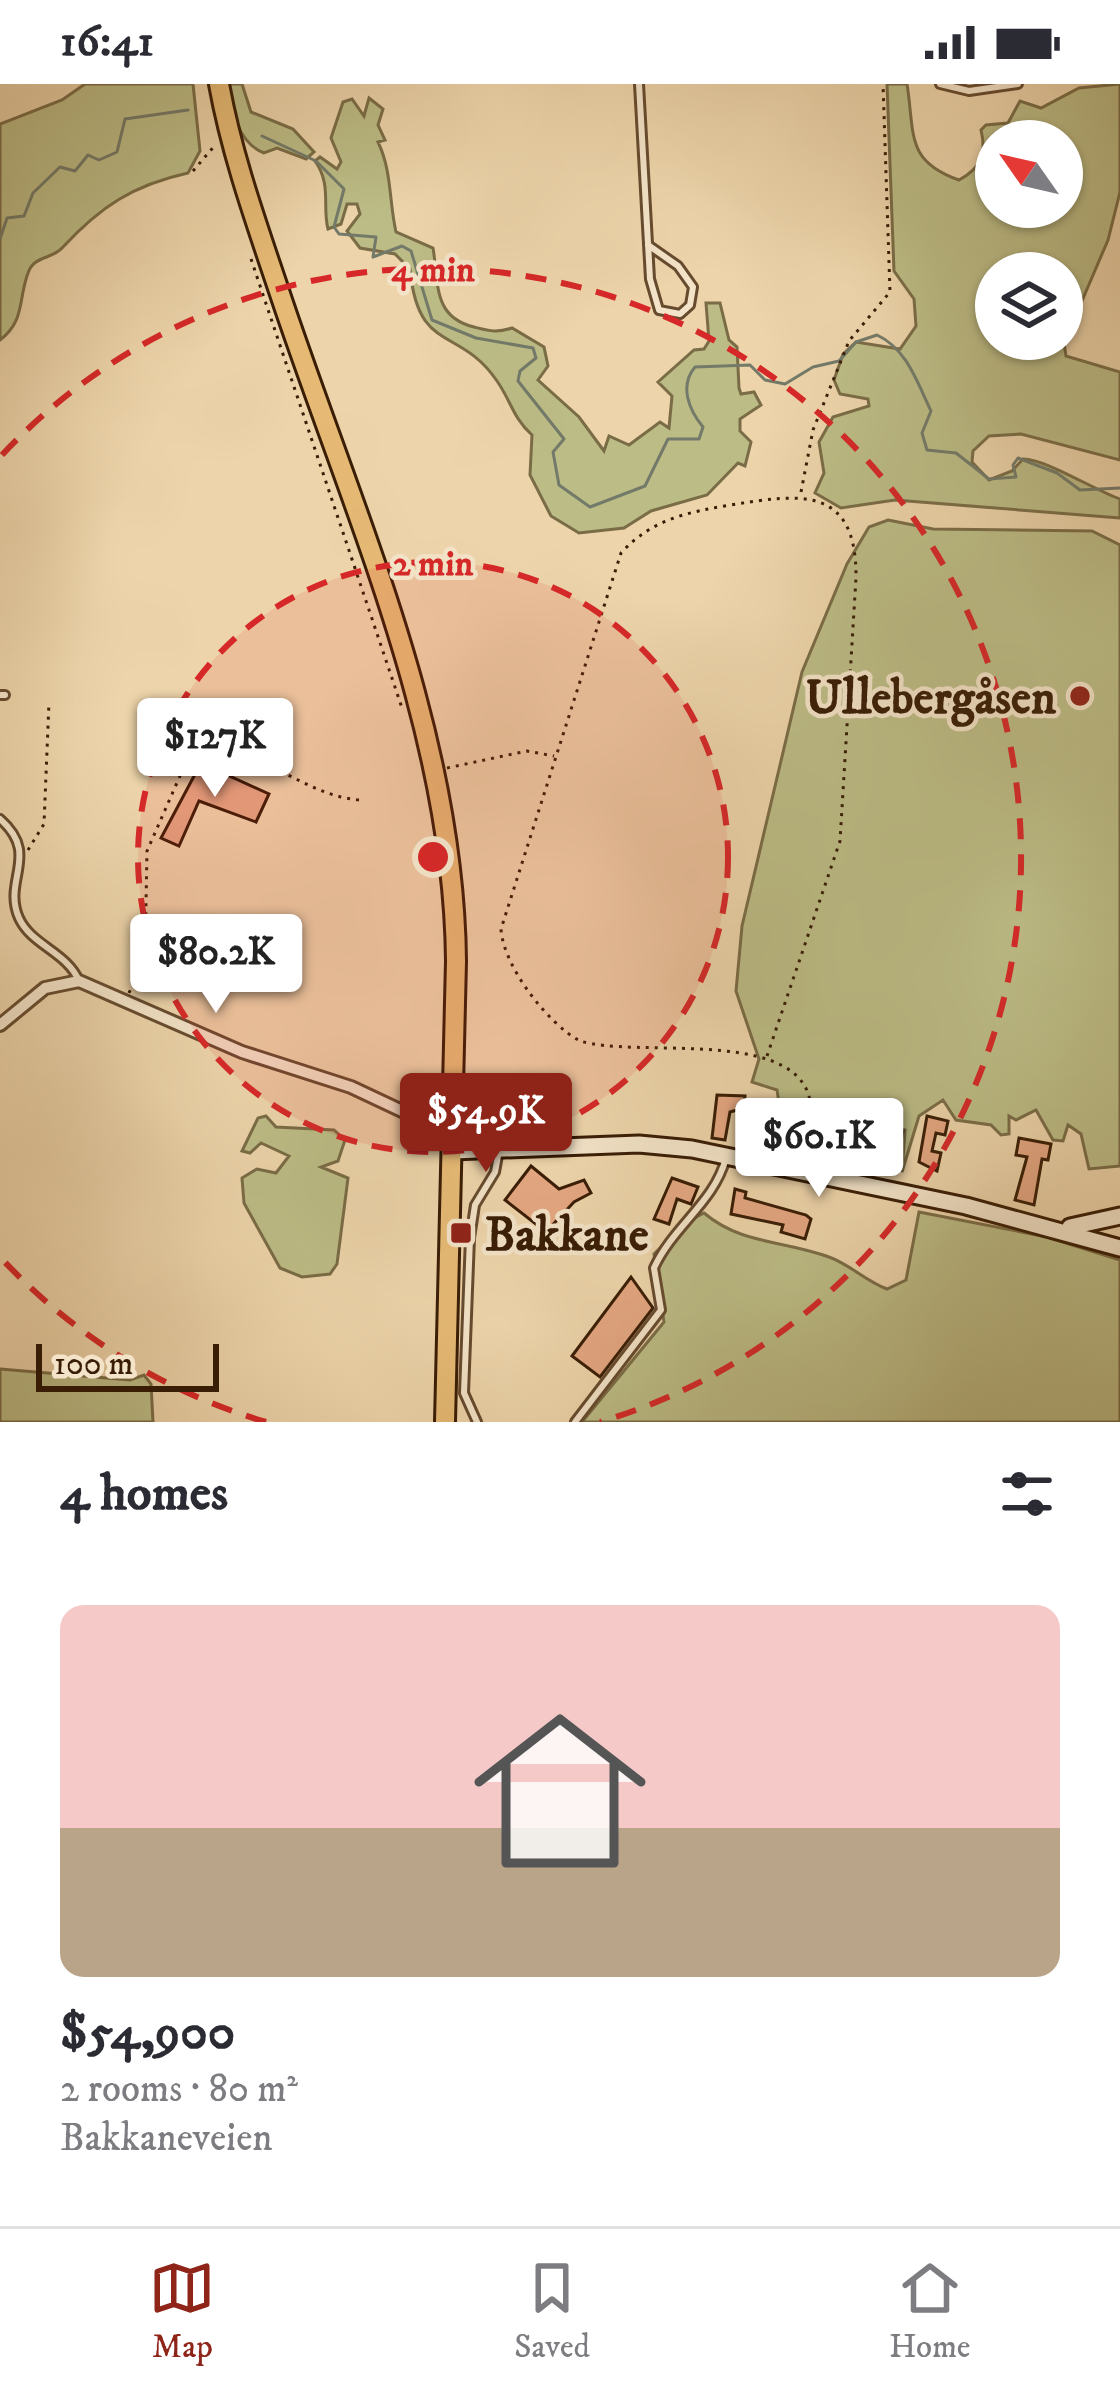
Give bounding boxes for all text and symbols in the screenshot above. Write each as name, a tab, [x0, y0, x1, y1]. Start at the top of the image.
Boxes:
text: 16:41	[60, 14, 154, 70]
north arrow	[975, 120, 1083, 228]
map controls	[975, 120, 1083, 360]
text: 4 min	[391, 248, 475, 293]
button: layers	[975, 252, 1083, 360]
text: 2 min	[393, 542, 473, 587]
place label: Ullebergåsen	[805, 669, 1057, 729]
marker: Ullebergåsen	[1067, 683, 1093, 709]
pin: $127K	[131, 698, 299, 800]
text: $127K	[164, 712, 266, 761]
centre of rings	[412, 836, 454, 878]
pin: $80.2K	[118, 914, 314, 1016]
text: $80.2K	[157, 928, 275, 977]
pin: $54.9K	[388, 1073, 584, 1175]
text: $54.9K	[427, 1087, 545, 1136]
pin: $60.1K	[721, 1098, 917, 1200]
text: $60.1K	[762, 1112, 876, 1161]
place label: Bakkane	[485, 1206, 649, 1266]
marker: Bakkane	[448, 1220, 474, 1246]
scale bar	[36, 1338, 219, 1391]
text: 100 m	[54, 1344, 133, 1385]
icon: filters	[994, 1461, 1060, 1527]
text: 4 homes	[60, 1462, 228, 1526]
icon: home	[452, 1683, 668, 1899]
text: $54,900	[60, 2001, 235, 2065]
text: 2 rooms · 80 m²	[60, 2065, 298, 2114]
text: Bakkaneveien	[60, 2114, 273, 2163]
tab: Map	[149, 2255, 215, 2368]
tab: Saved	[514, 2255, 590, 2368]
tab: Home	[889, 2255, 971, 2368]

